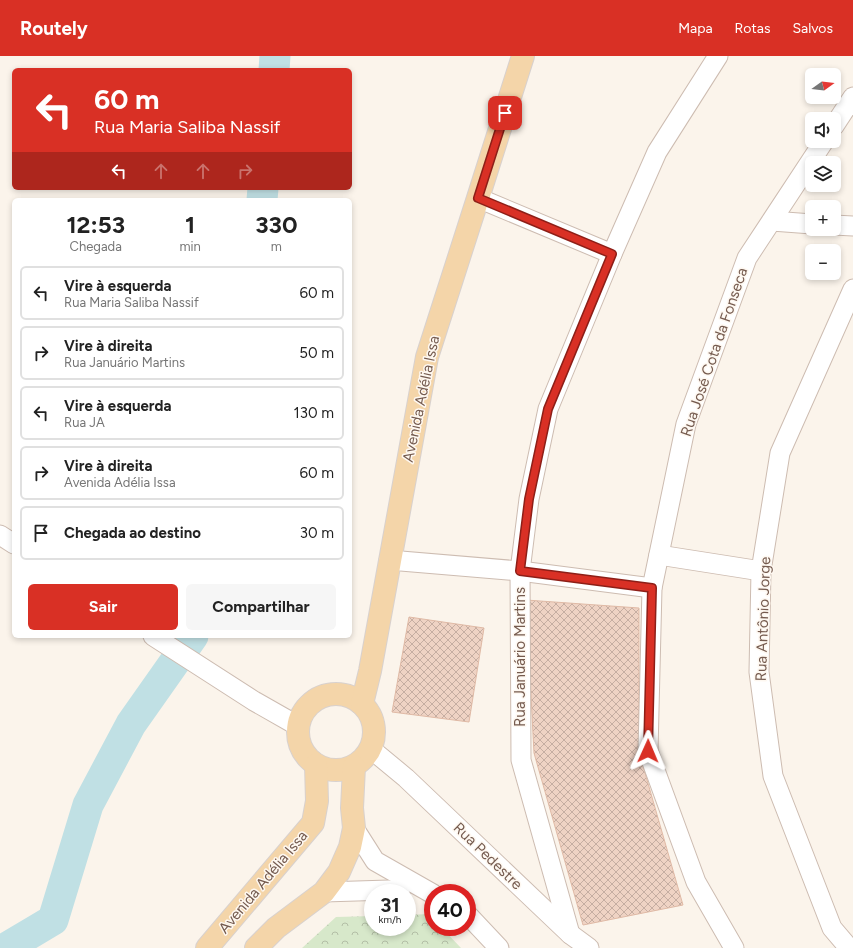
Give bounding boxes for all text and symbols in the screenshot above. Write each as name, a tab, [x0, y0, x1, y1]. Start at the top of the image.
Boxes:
text: Routely	[20, 17, 88, 40]
text: Mapa	[678, 20, 713, 37]
text: Rotas	[735, 20, 770, 37]
text: Salvos	[792, 20, 833, 37]
north arrow	[805, 68, 841, 104]
map controls	[805, 68, 841, 280]
text: 60 m	[94, 82, 159, 116]
icon: left	[28, 84, 80, 136]
pin	[488, 96, 522, 130]
icon: arrive	[494, 102, 516, 124]
button: sound	[805, 112, 841, 148]
text: Rua Maria Saliba Nassif	[94, 116, 280, 138]
button: layers	[805, 156, 841, 192]
icon: left	[108, 160, 130, 182]
icon: ahead	[150, 160, 172, 182]
icon: ahead	[192, 160, 214, 182]
icon: right	[234, 160, 256, 182]
button: +	[805, 200, 841, 236]
text: 12:53	[66, 210, 125, 239]
text: 1	[185, 210, 195, 239]
text: 330	[255, 210, 298, 239]
text: Chegada	[70, 239, 122, 254]
text: min	[179, 239, 201, 254]
text: m	[271, 239, 282, 254]
button: −	[805, 244, 841, 280]
street label: Rua José Cota da Fonseca	[677, 265, 751, 439]
text: Vire à esquerda	[64, 277, 171, 295]
icon: left	[30, 282, 52, 304]
text: 60 m	[299, 284, 334, 302]
text: Rua Maria Saliba Nassif	[64, 295, 199, 310]
street label: Avenida Adélia Issa	[399, 334, 443, 464]
text: Vire à direita	[64, 337, 153, 355]
icon: right	[30, 342, 52, 364]
text: 50 m	[299, 344, 334, 362]
text: Rua Januário Martins	[64, 355, 185, 370]
text: Vire à esquerda	[64, 397, 171, 415]
icon: left	[30, 402, 52, 424]
text: 130 m	[294, 404, 334, 422]
text: Rua JA	[64, 415, 105, 430]
text: Vire à direita	[64, 457, 153, 475]
icon: right	[30, 462, 52, 484]
text: 60 m	[299, 464, 334, 482]
text: Avenida Adélia Issa	[64, 475, 176, 490]
icon: arrive	[30, 522, 52, 544]
text: Chegada ao destino	[64, 524, 201, 542]
text: 30 m	[300, 524, 334, 542]
street label: Rua Antônio Jorge	[752, 556, 774, 682]
button: Sair	[28, 584, 178, 630]
button: Compartilhar	[186, 584, 336, 630]
street label: Rua Januário Martins	[511, 587, 529, 727]
position arrow	[627, 730, 669, 772]
street label: Rua Pedestre	[450, 819, 526, 893]
street label: Avenida Adélia Issa	[215, 827, 311, 937]
speed limit sign: 40	[424, 884, 476, 936]
text: 31	[380, 893, 400, 917]
text: km/h	[379, 913, 401, 926]

